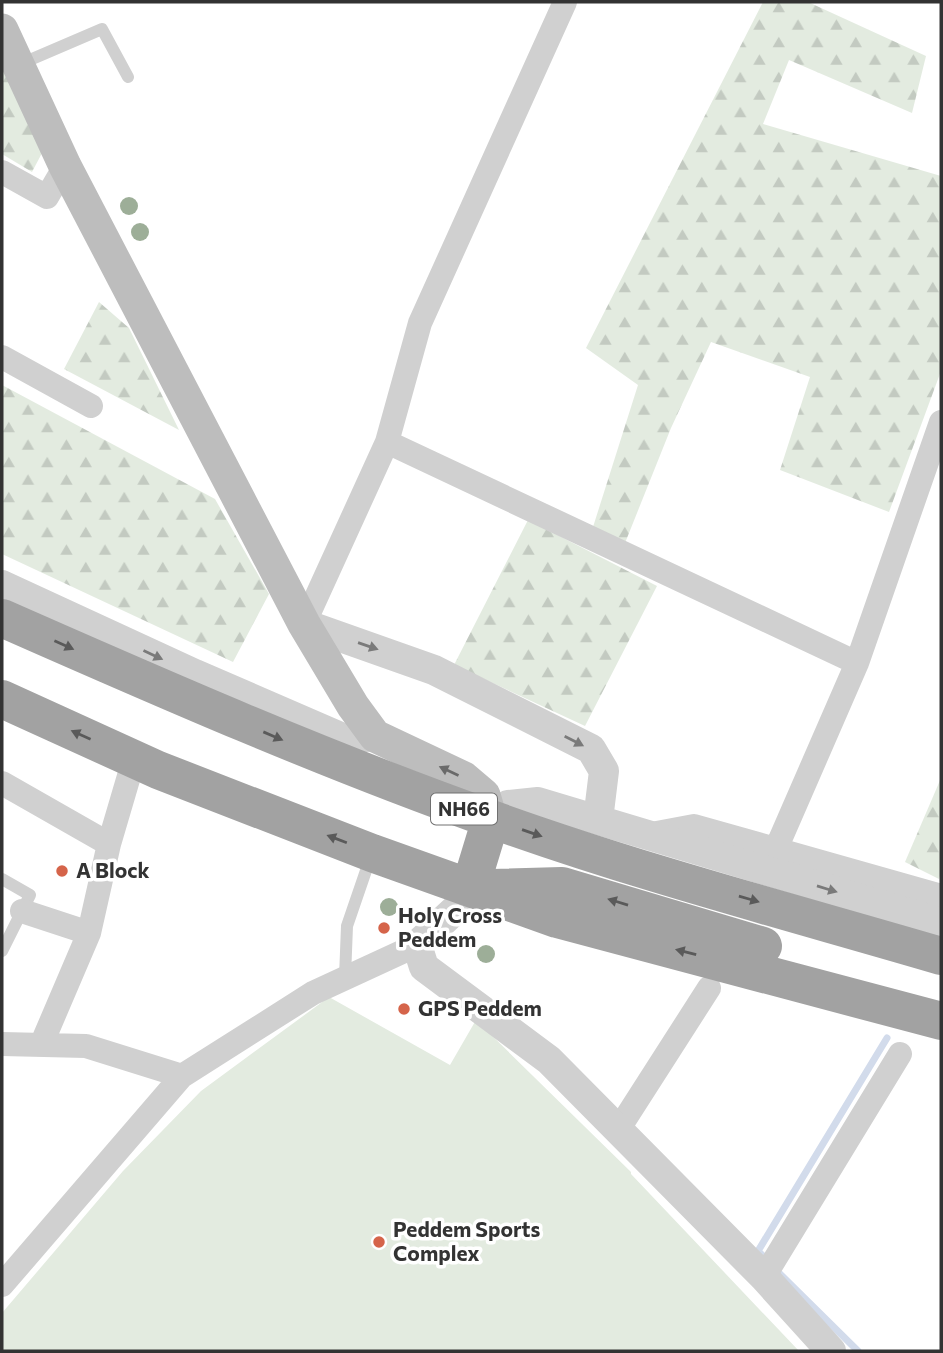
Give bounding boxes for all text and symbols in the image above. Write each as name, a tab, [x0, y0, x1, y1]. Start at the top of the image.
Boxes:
one-way arrow	[54, 640, 75, 651]
one-way arrow	[358, 641, 379, 652]
one-way arrow	[142, 650, 163, 661]
one-way arrow	[71, 729, 91, 741]
one-way arrow	[263, 730, 283, 742]
one-way arrow	[565, 735, 585, 747]
one-way arrow	[439, 765, 459, 777]
road number: NH66	[431, 794, 497, 824]
one-way arrow	[522, 828, 543, 839]
one-way arrow	[326, 834, 347, 845]
place label: A Block	[76, 857, 150, 882]
marker: A Block	[54, 863, 70, 879]
one-way arrow	[817, 884, 838, 894]
one-way arrow	[739, 895, 760, 905]
one-way arrow	[607, 897, 628, 907]
place label: Holy Cross Peddem	[398, 902, 502, 951]
marker: Holy Cross Peddem	[376, 920, 392, 936]
one-way arrow	[675, 946, 697, 957]
place label: GPS Peddem	[418, 995, 542, 1020]
marker: GPS Peddem	[396, 1001, 412, 1017]
place label: Peddem Sports Complex	[393, 1216, 540, 1265]
marker: Peddem Sports Complex	[371, 1234, 387, 1250]

